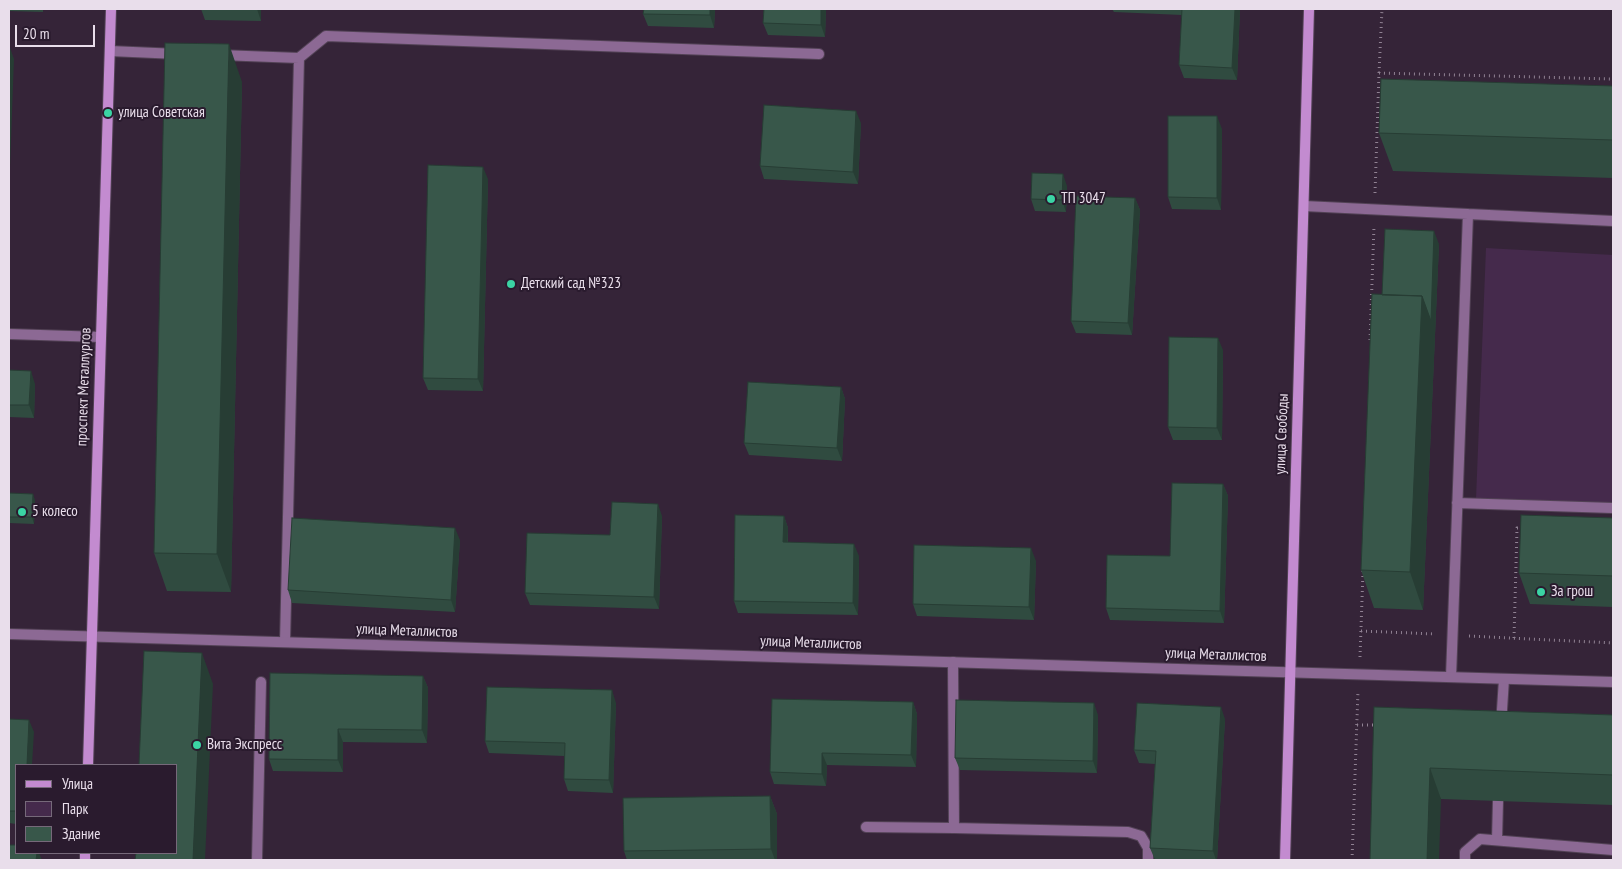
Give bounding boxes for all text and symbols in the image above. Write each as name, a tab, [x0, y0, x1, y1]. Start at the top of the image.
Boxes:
scale bar	[18, 15, 98, 47]
text: 20 m	[23, 24, 49, 43]
place label: улица Советская	[118, 104, 205, 122]
marker: улица Советская	[102, 107, 114, 119]
place label: ТП 3047	[1061, 190, 1106, 208]
marker: ТП 3047	[1045, 193, 1057, 205]
place label: Детский сад №323	[521, 275, 621, 293]
marker: Детский сад №323	[505, 278, 517, 290]
street label: проспект Металлургов	[73, 327, 95, 447]
street label: улица Свободы	[1272, 393, 1292, 475]
place label: 5 колесо	[32, 503, 78, 521]
marker: 5 колесо	[16, 506, 28, 518]
place label: За грош	[1551, 583, 1593, 601]
marker: За грош	[1535, 586, 1547, 598]
street label: улица Металлистов	[356, 620, 458, 642]
street label: улица Металлистов	[760, 632, 862, 654]
street label: улица Металлистов	[1165, 644, 1267, 666]
place label: Вита Экспресс	[207, 736, 282, 754]
marker: Вита Экспресс	[191, 739, 203, 751]
legend	[15, 764, 178, 854]
text: Улица	[62, 774, 93, 793]
text: Парк	[62, 799, 88, 818]
text: Здание	[62, 824, 100, 843]

